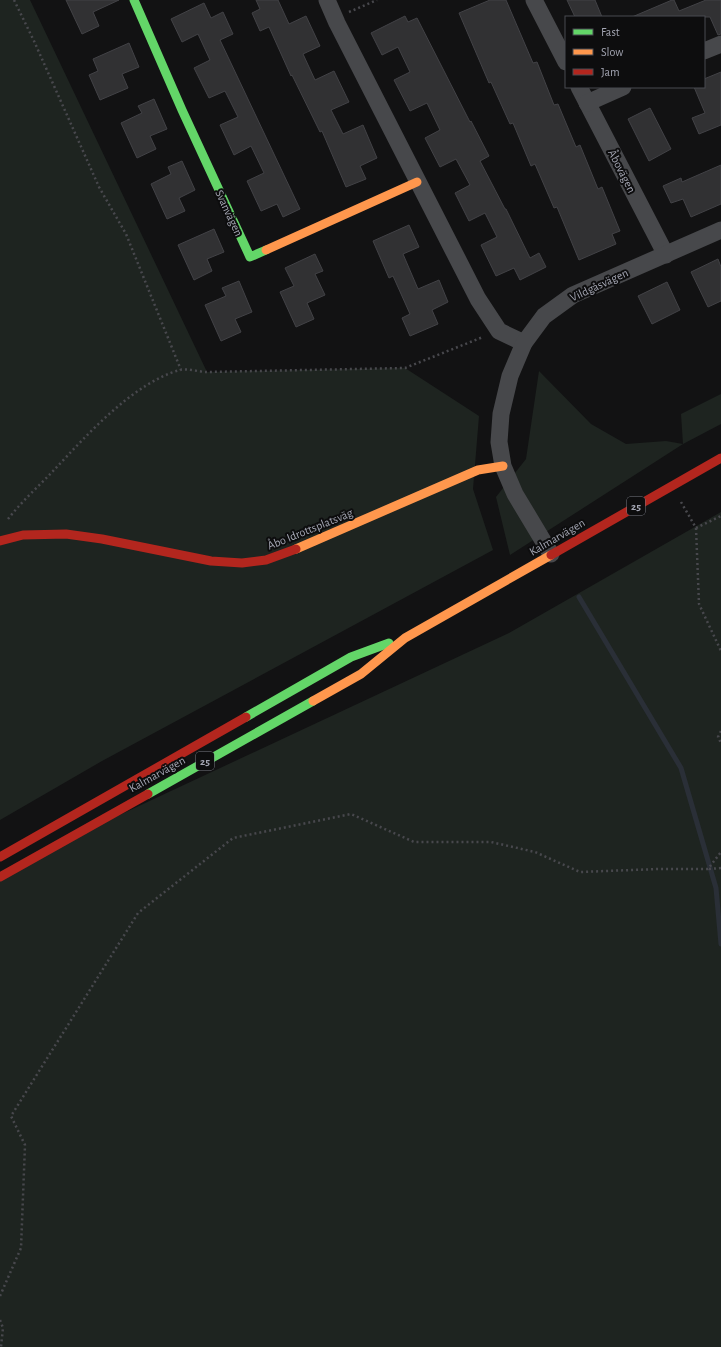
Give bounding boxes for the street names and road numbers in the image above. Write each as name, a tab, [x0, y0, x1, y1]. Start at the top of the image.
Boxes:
street label: Åbovägen	[606, 147, 640, 195]
street label: Svanvägen	[213, 188, 245, 238]
street label: Vildgåsvägen	[568, 266, 630, 304]
road number: 25	[627, 497, 645, 515]
street label: Åbo Idrottsplatsväg	[265, 504, 355, 552]
street label: Kalmarvägen	[527, 516, 587, 558]
road number: 25	[196, 752, 214, 770]
street label: Kalmarvägen	[127, 754, 187, 794]

